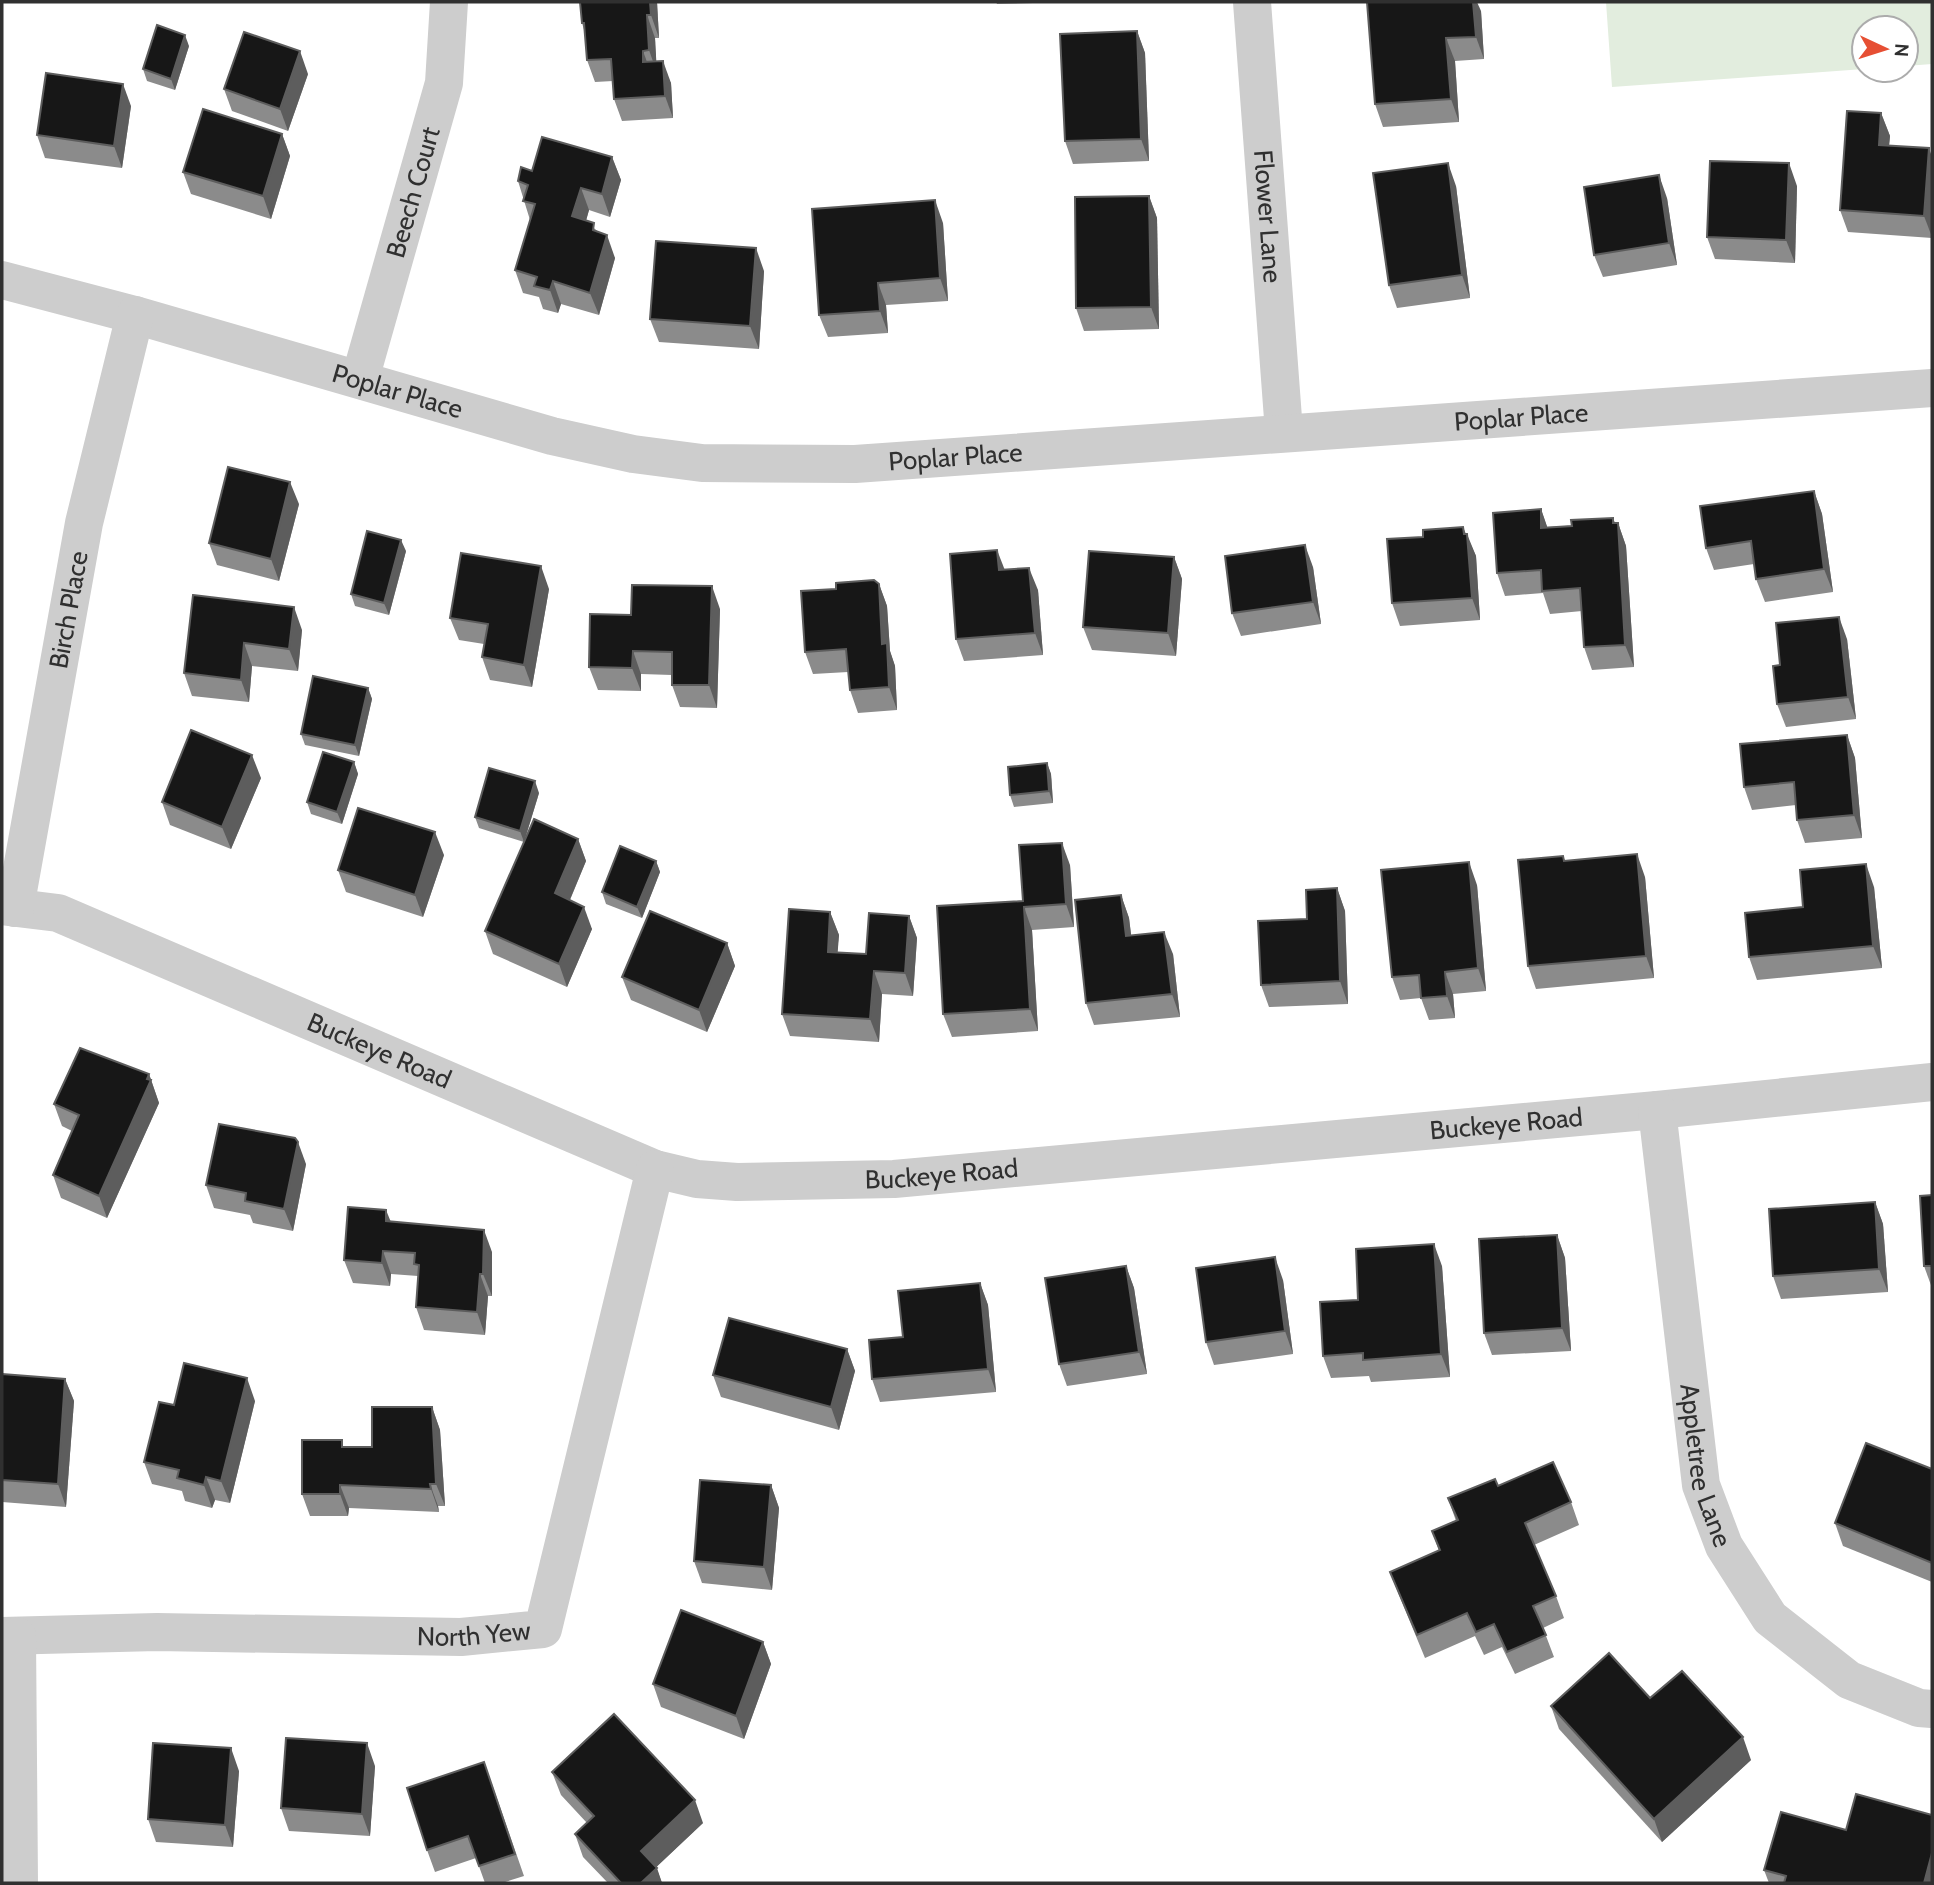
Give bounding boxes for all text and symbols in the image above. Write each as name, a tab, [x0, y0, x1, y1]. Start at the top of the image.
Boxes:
north arrow	[1850, 14, 1920, 84]
text: N	[1890, 43, 1913, 58]
street label: Beech Court	[379, 123, 447, 261]
street label: Flower Lane	[1247, 149, 1289, 284]
street label: Poplar Place	[329, 357, 467, 425]
street label: Poplar Place	[1453, 396, 1589, 438]
street label: Poplar Place	[887, 436, 1024, 478]
street label: Birch Place	[42, 548, 95, 671]
street label: Buckeye Road	[302, 1006, 456, 1096]
street label: Buckeye Road	[1428, 1101, 1584, 1146]
street label: Buckeye Road	[865, 1152, 1019, 1196]
street label: Appletree Lane	[1673, 1382, 1739, 1551]
street label: North Yew	[417, 1614, 532, 1653]

